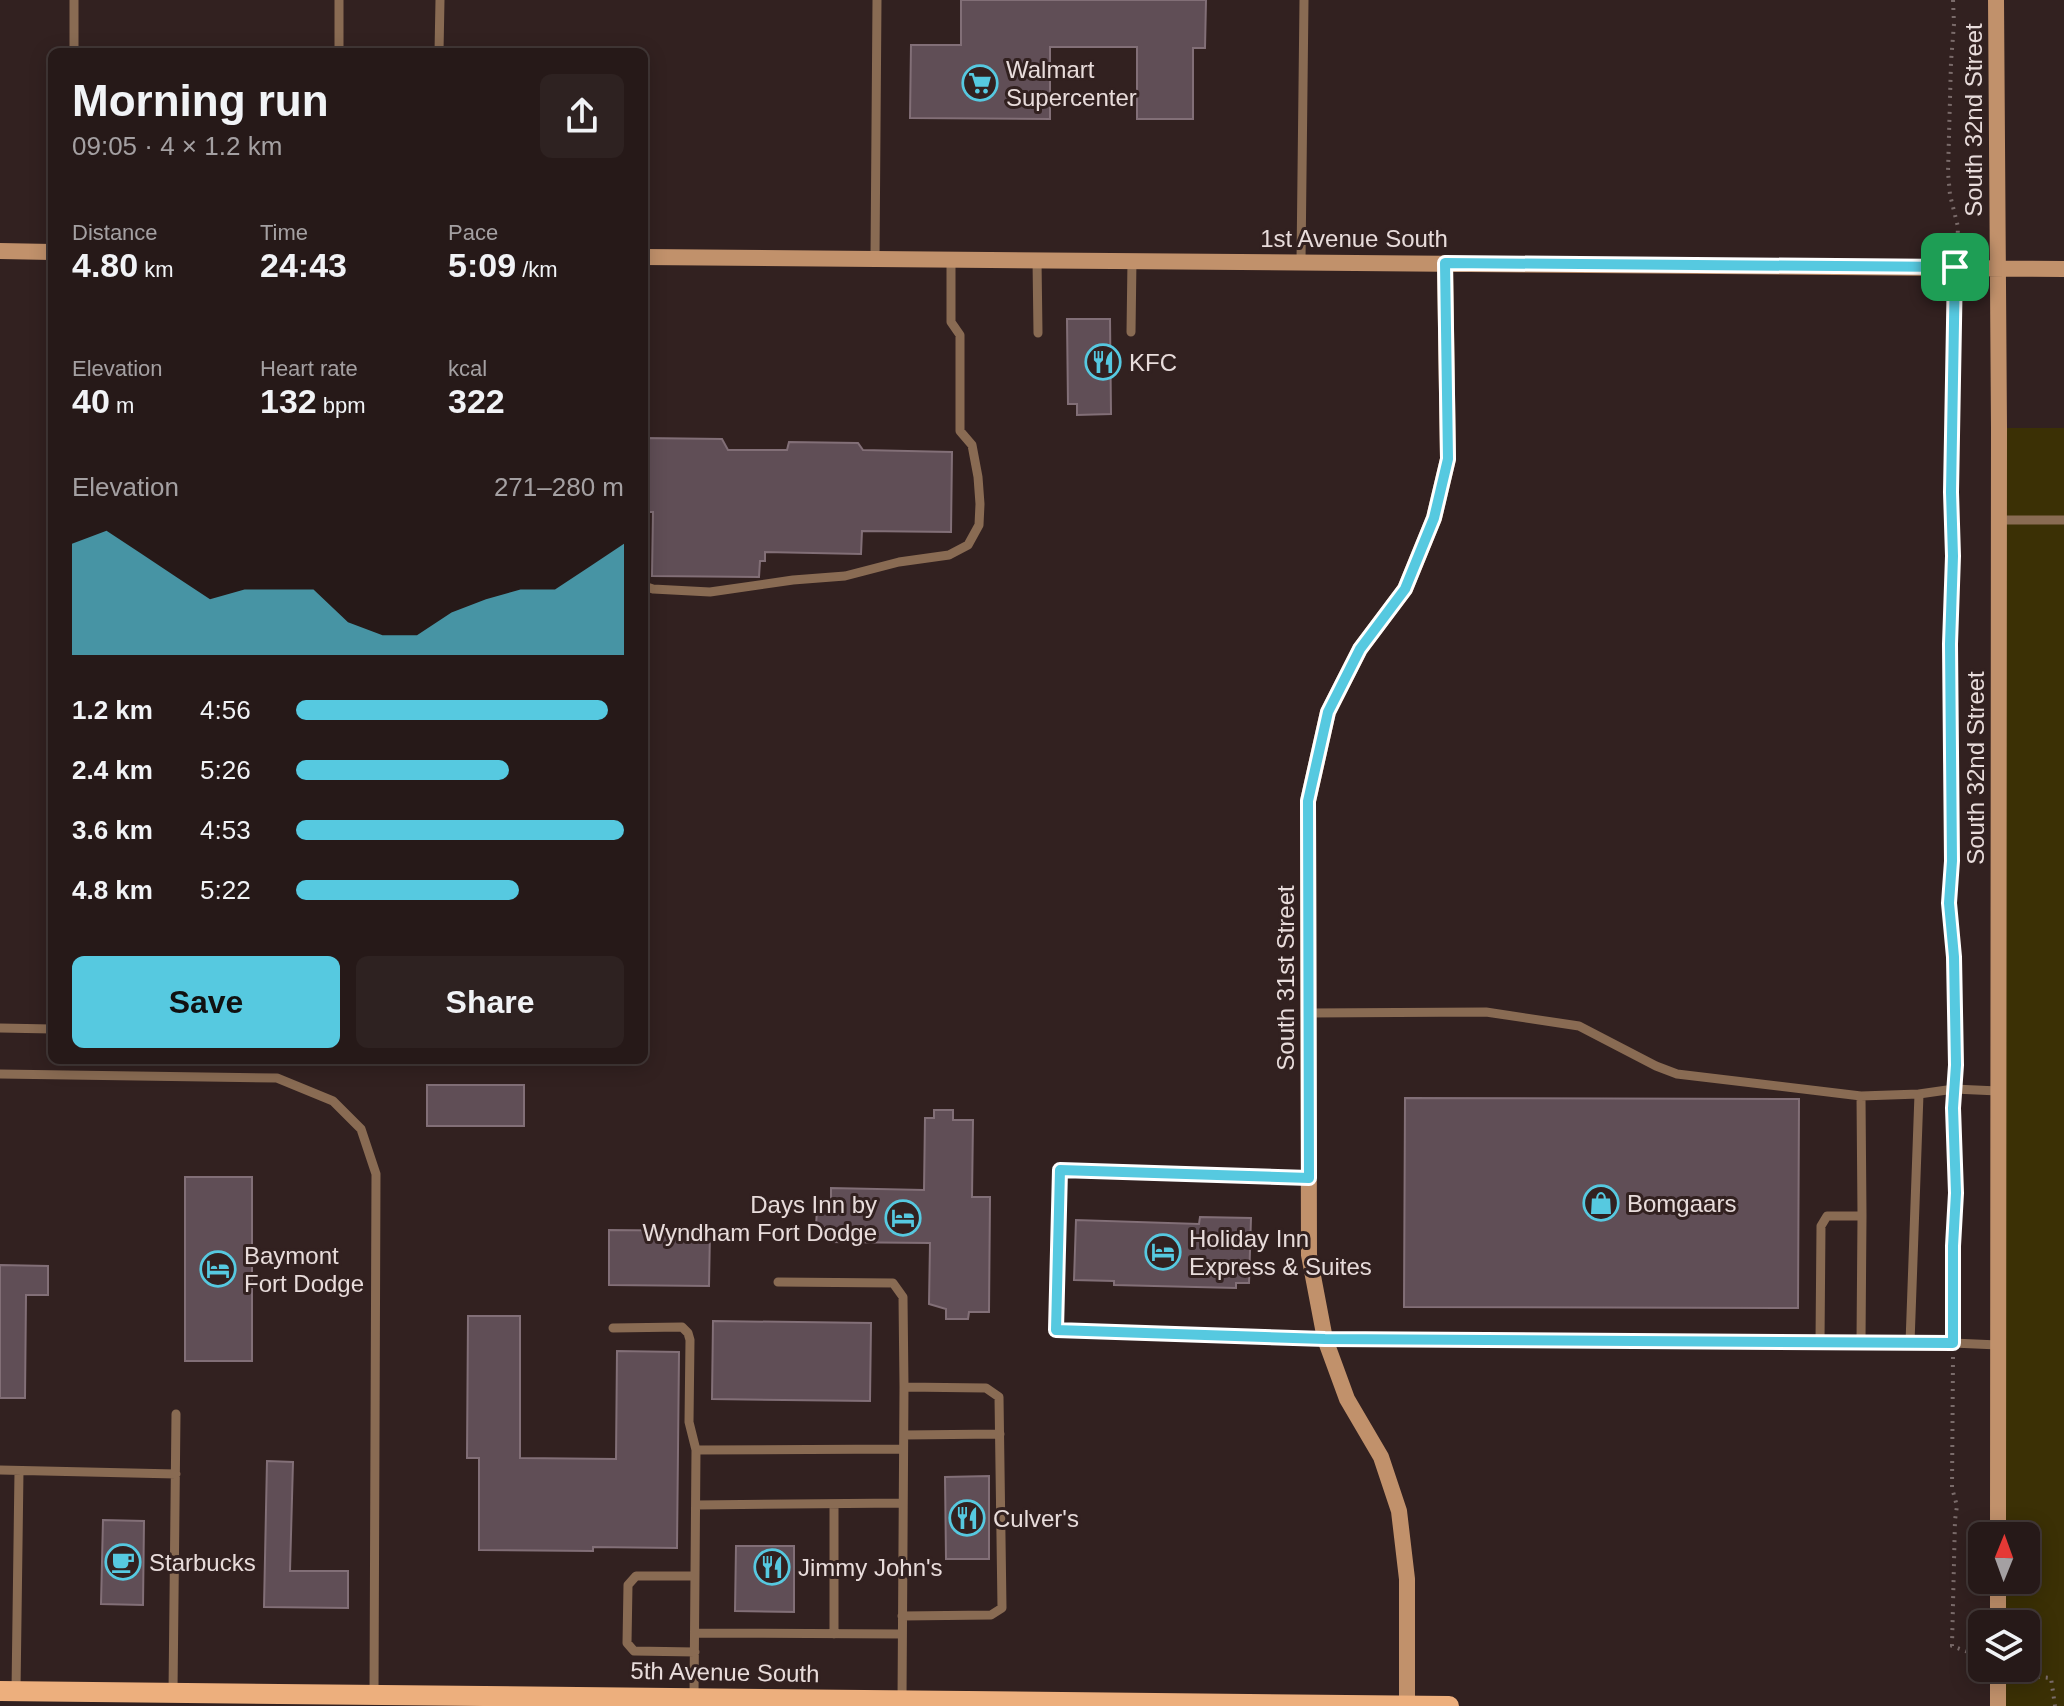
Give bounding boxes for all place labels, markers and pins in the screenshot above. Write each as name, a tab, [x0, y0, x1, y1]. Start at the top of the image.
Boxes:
place label: Walmart Supercenter	[1006, 56, 1137, 111]
supermarket icon: Walmart Supercenter	[961, 64, 999, 102]
pin	[1921, 233, 1989, 301]
restaurant icon: KFC	[1084, 343, 1122, 381]
place label: KFC	[1129, 349, 1177, 376]
shop icon: Bomgaars	[1582, 1184, 1620, 1222]
place label: Bomgaars	[1627, 1190, 1736, 1217]
place label: Days Inn by Wyndham Fort Dodge	[642, 1191, 877, 1246]
hotel icon: Days Inn by Wyndham Fort Dodge	[884, 1199, 922, 1237]
place label: Holiday Inn Express & Suites	[1189, 1225, 1372, 1280]
hotel icon: Holiday Inn Express & Suites	[1144, 1233, 1182, 1271]
place label: Baymont Fort Dodge	[244, 1242, 364, 1297]
hotel icon: Baymont Fort Dodge	[199, 1250, 237, 1288]
restaurant icon: Culver's	[948, 1499, 986, 1537]
place label: Culver's	[993, 1505, 1079, 1532]
cafe icon: Starbucks	[104, 1543, 142, 1581]
restaurant icon: Jimmy John's	[753, 1548, 791, 1586]
place label: Starbucks	[149, 1549, 256, 1576]
place label: Jimmy John's	[798, 1554, 943, 1581]

